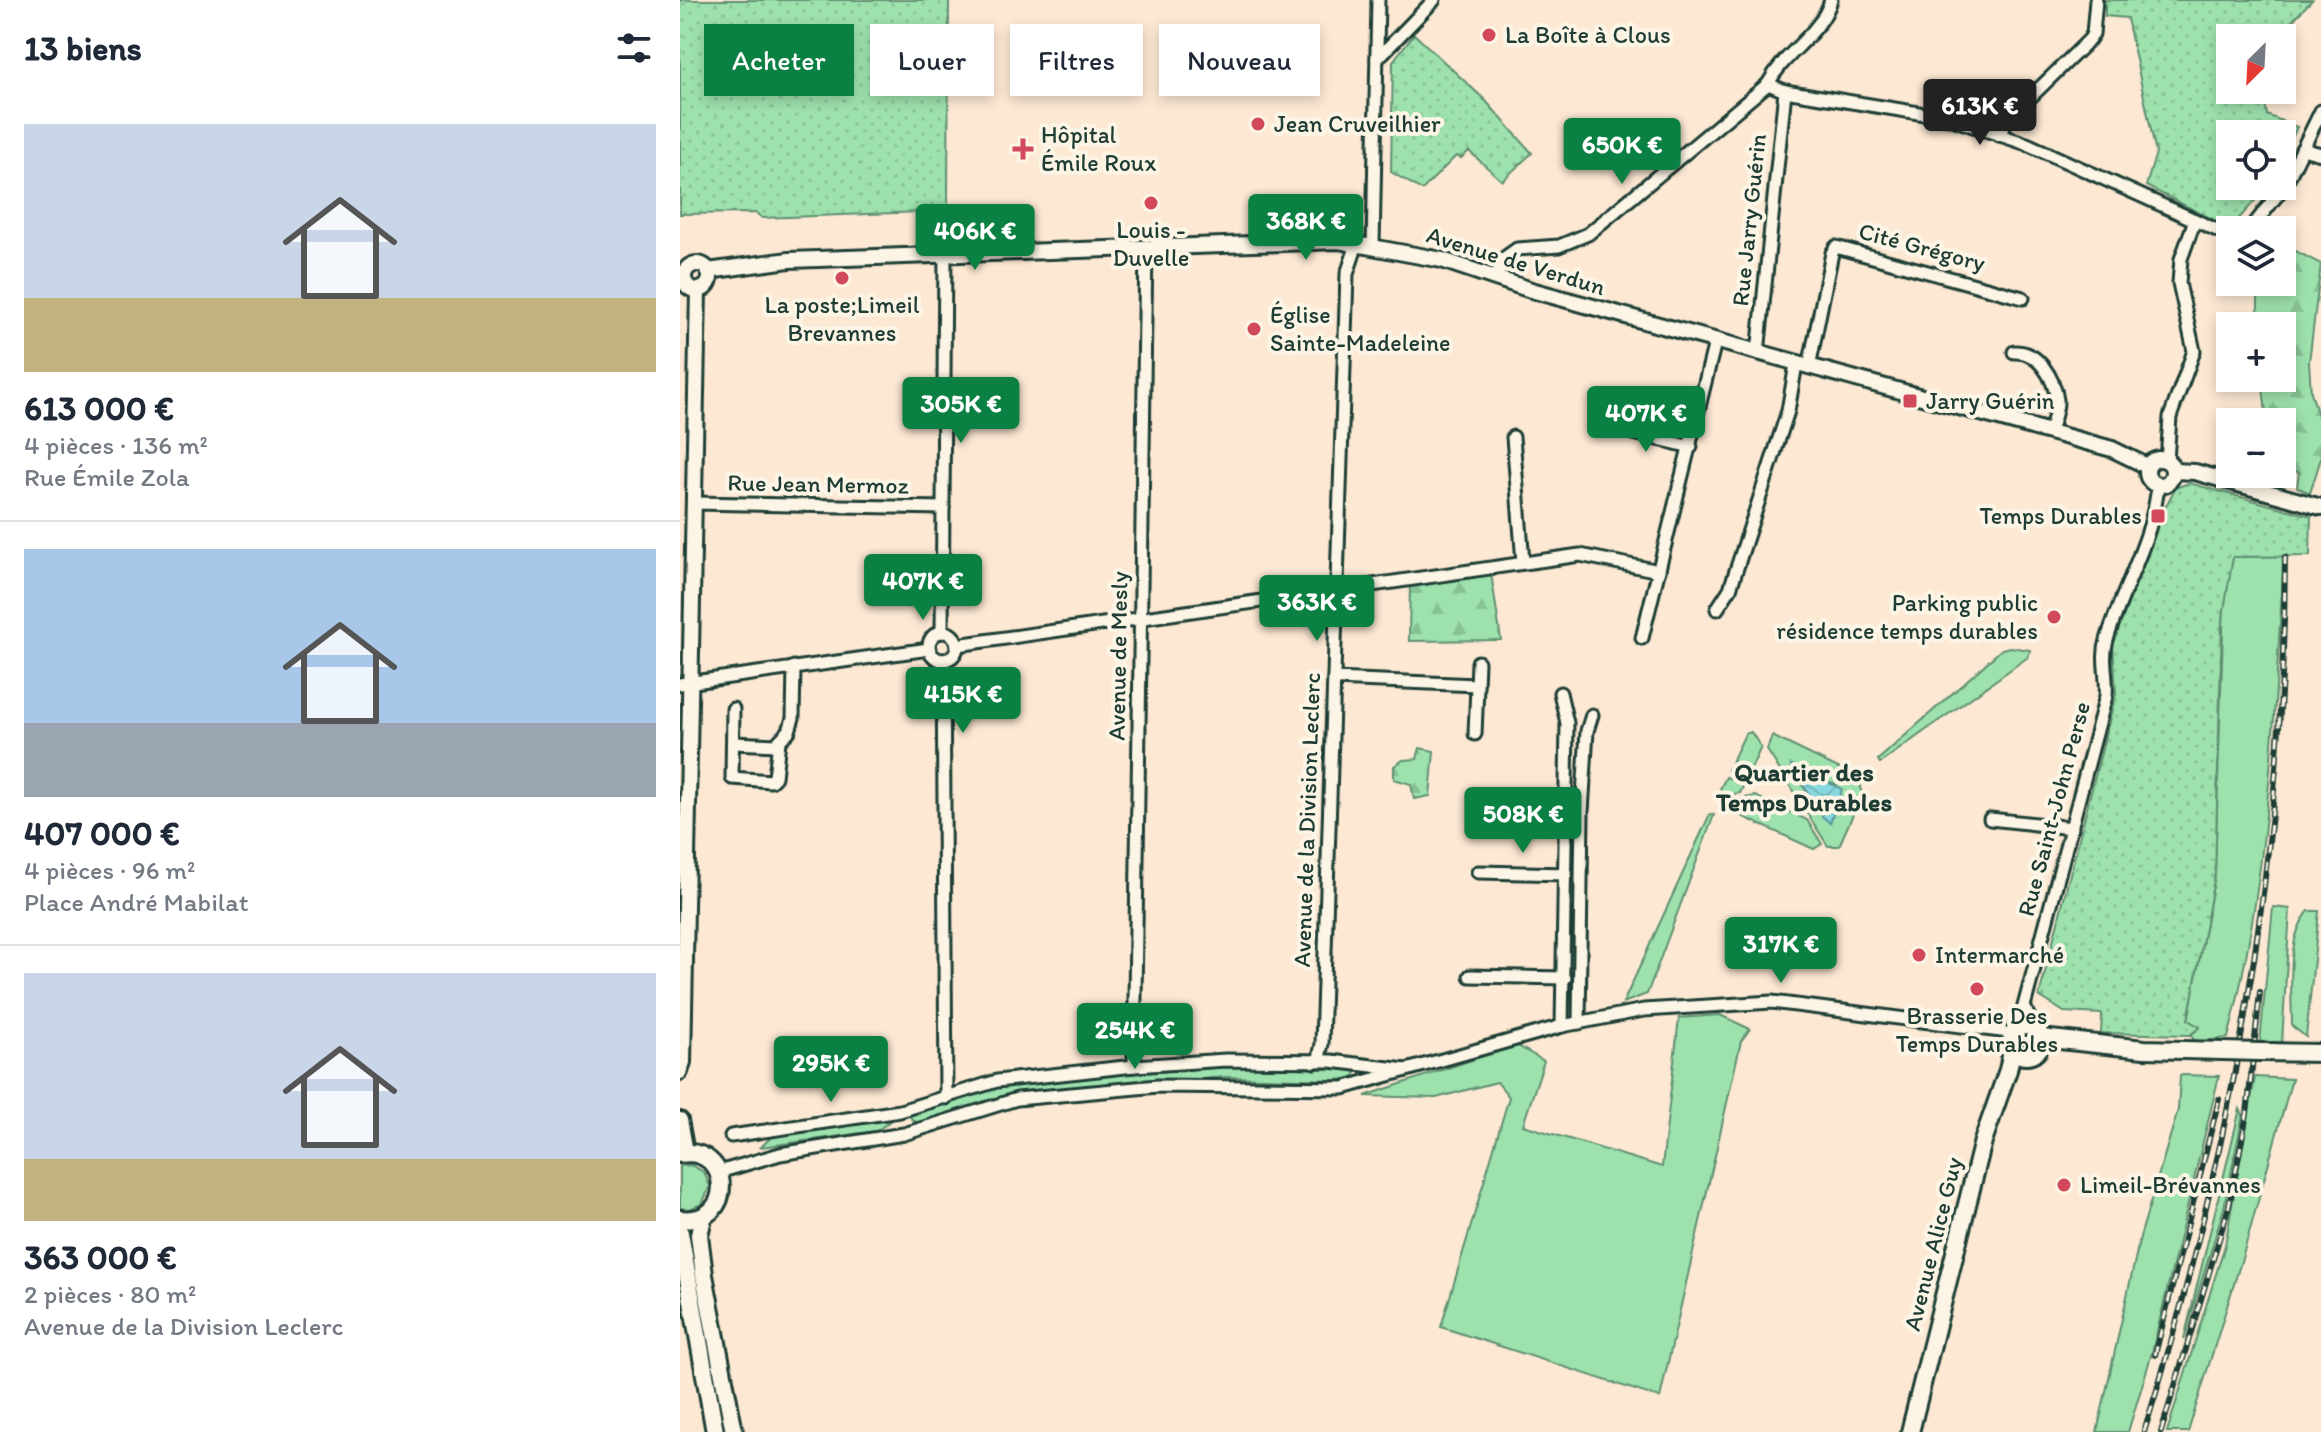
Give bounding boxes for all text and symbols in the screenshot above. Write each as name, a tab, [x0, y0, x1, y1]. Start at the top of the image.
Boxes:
place label: La Boîte à Clous	[1505, 20, 1671, 49]
chip: Acheter	[704, 24, 854, 96]
chip: Louer	[870, 24, 994, 96]
chip: Filtres	[1010, 24, 1143, 96]
chip: Nouveau	[1159, 24, 1320, 96]
north arrow	[2216, 24, 2296, 104]
map controls	[2216, 24, 2296, 488]
icon: filters	[612, 26, 656, 70]
marker: La Boîte à Clous	[1480, 26, 1498, 44]
text: 13 biens	[24, 28, 142, 69]
pin: 613K €	[1915, 79, 2045, 147]
text: 613K €	[1941, 89, 2019, 121]
place label: Jean Cruveilhier	[1274, 109, 1441, 138]
marker: Jean Cruveilhier	[1249, 115, 1267, 133]
pin: 650K €	[1557, 118, 1687, 186]
place label: Hôpital Émile Roux	[1041, 120, 1156, 177]
button: locate	[2216, 120, 2296, 200]
text: 650K €	[1582, 128, 1662, 160]
street label: Rue Jarry Guérin	[1725, 132, 1772, 308]
marker: Hôpital Émile Roux	[1012, 138, 1034, 160]
icon: home	[268, 176, 412, 320]
marker: Louis - Duvelle	[1142, 194, 1160, 212]
pin: 368K €	[1241, 194, 1371, 262]
pin: 406K €	[910, 204, 1040, 272]
text: 368K €	[1266, 204, 1346, 236]
text: 406K €	[934, 214, 1016, 246]
place label: Louis - Duvelle	[1113, 215, 1189, 272]
street label: Cité Grégory	[1856, 216, 1989, 277]
button: layers	[2216, 216, 2296, 296]
street label: Avenue de Verdun	[1423, 220, 1609, 302]
marker: La poste;Limeil Brevannes	[833, 269, 851, 287]
place label: La poste;Limeil Brevannes	[765, 290, 920, 347]
place label: Église Sainte-Madeleine	[1270, 300, 1450, 357]
button: +	[2216, 312, 2296, 392]
marker: Église Sainte-Madeleine	[1245, 320, 1263, 338]
pin: 305K €	[896, 377, 1026, 445]
pin: 407K €	[1581, 386, 1711, 454]
place label: Jarry Guérin	[1926, 386, 2055, 415]
text: 305K €	[920, 387, 1002, 419]
text: 613 000 €	[24, 388, 174, 429]
marker: Jarry Guérin	[1901, 392, 1919, 410]
text: 407K €	[1605, 396, 1687, 428]
button: −	[2216, 408, 2296, 488]
text: 4 pièces · 136 m²	[24, 429, 208, 461]
text: Rue Émile Zola	[24, 461, 190, 493]
street label: Rue Jean Mermoz	[727, 467, 909, 500]
place label: Temps Durables	[1980, 501, 2142, 530]
marker: Temps Durables	[2149, 507, 2167, 525]
pin: 407K €	[858, 554, 988, 622]
text: 407K €	[882, 564, 964, 596]
street label: Avenue de Mesly	[1102, 570, 1133, 741]
pin: 363K €	[1252, 575, 1382, 643]
text: 363K €	[1277, 585, 1357, 617]
place label: Parking public résidence temps durables	[1776, 588, 2038, 645]
icon: home	[268, 601, 412, 745]
marker: Parking public résidence temps durables	[2045, 608, 2063, 626]
pin: 415K €	[898, 667, 1028, 735]
street label: Avenue de la Division Leclerc	[1287, 672, 1326, 968]
text: 415K €	[924, 677, 1002, 709]
street label: Rue Saint-John Perse	[2011, 698, 2096, 919]
district label: Quartier des Temps Durables	[1715, 756, 1892, 818]
pin: 508K €	[1458, 787, 1588, 855]
text: 508K €	[1482, 797, 1564, 829]
text: 407 000 €	[24, 813, 180, 854]
text: 4 pièces · 96 m²	[24, 854, 195, 886]
text: Place André Mabilat	[24, 886, 248, 918]
pin: 317K €	[1716, 917, 1846, 985]
text: 317K €	[1743, 927, 1819, 959]
place label: Intermarché	[1935, 940, 2064, 969]
marker: Intermarché	[1910, 946, 1928, 964]
marker: Brasserie Des Temps Durables	[1968, 980, 1986, 998]
place label: Brasserie Des Temps Durables	[1896, 1001, 2058, 1058]
pin: 254K €	[1070, 1003, 1200, 1071]
text: 254K €	[1095, 1013, 1175, 1045]
icon: home	[268, 1025, 412, 1169]
pin: 295K €	[766, 1036, 896, 1104]
text: 295K €	[792, 1046, 870, 1078]
street label: Avenue Alice Guy	[1897, 1154, 1968, 1334]
place label: Limeil-Brévannes	[2080, 1170, 2261, 1199]
marker: Limeil-Brévannes	[2055, 1176, 2073, 1194]
text: 363 000 €	[24, 1237, 177, 1278]
text: 2 pièces · 80 m²	[24, 1278, 196, 1310]
text: Avenue de la Division Leclerc	[24, 1310, 343, 1342]

